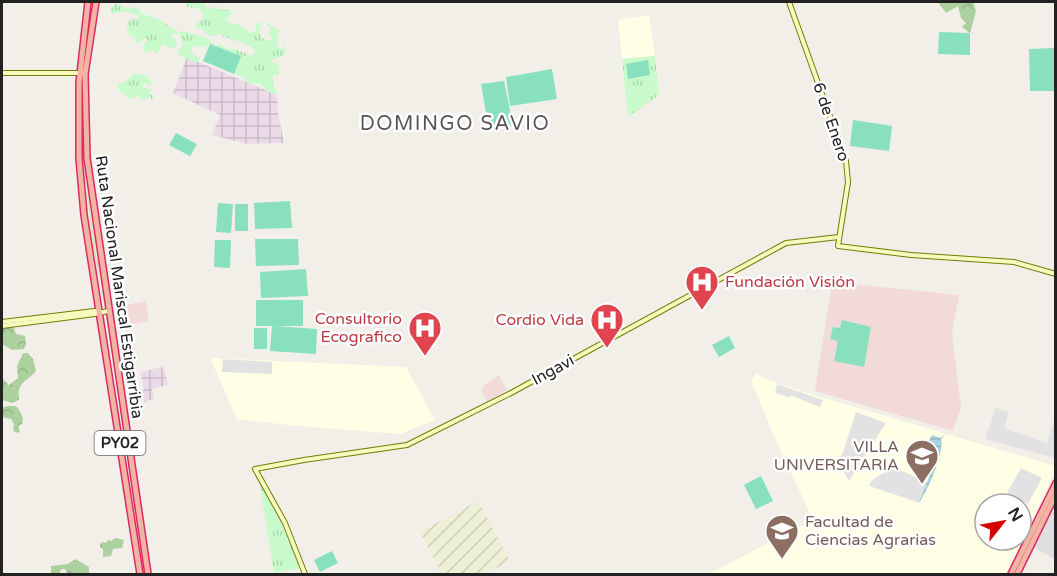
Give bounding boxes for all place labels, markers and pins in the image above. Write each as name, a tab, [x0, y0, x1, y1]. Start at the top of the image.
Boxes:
hospital icon: Fundación Visión	[684, 264, 720, 311]
place label: Fundación Visión	[725, 272, 855, 292]
hospital icon: Cordio Vida	[589, 302, 625, 349]
place label: Consultorio Ecografico	[315, 309, 402, 347]
hospital icon: Consultorio Ecografico	[407, 310, 443, 357]
place label: Cordio Vida	[496, 310, 584, 330]
place label: VILLA UNIVERSITARIA	[774, 437, 899, 475]
school or university icon: VILLA UNIVERSITARIA	[904, 438, 940, 485]
place label: Facultad de Ciencias Agrarias	[805, 512, 936, 550]
school or university icon: Facultad de Ciencias Agrarias	[764, 513, 800, 560]

